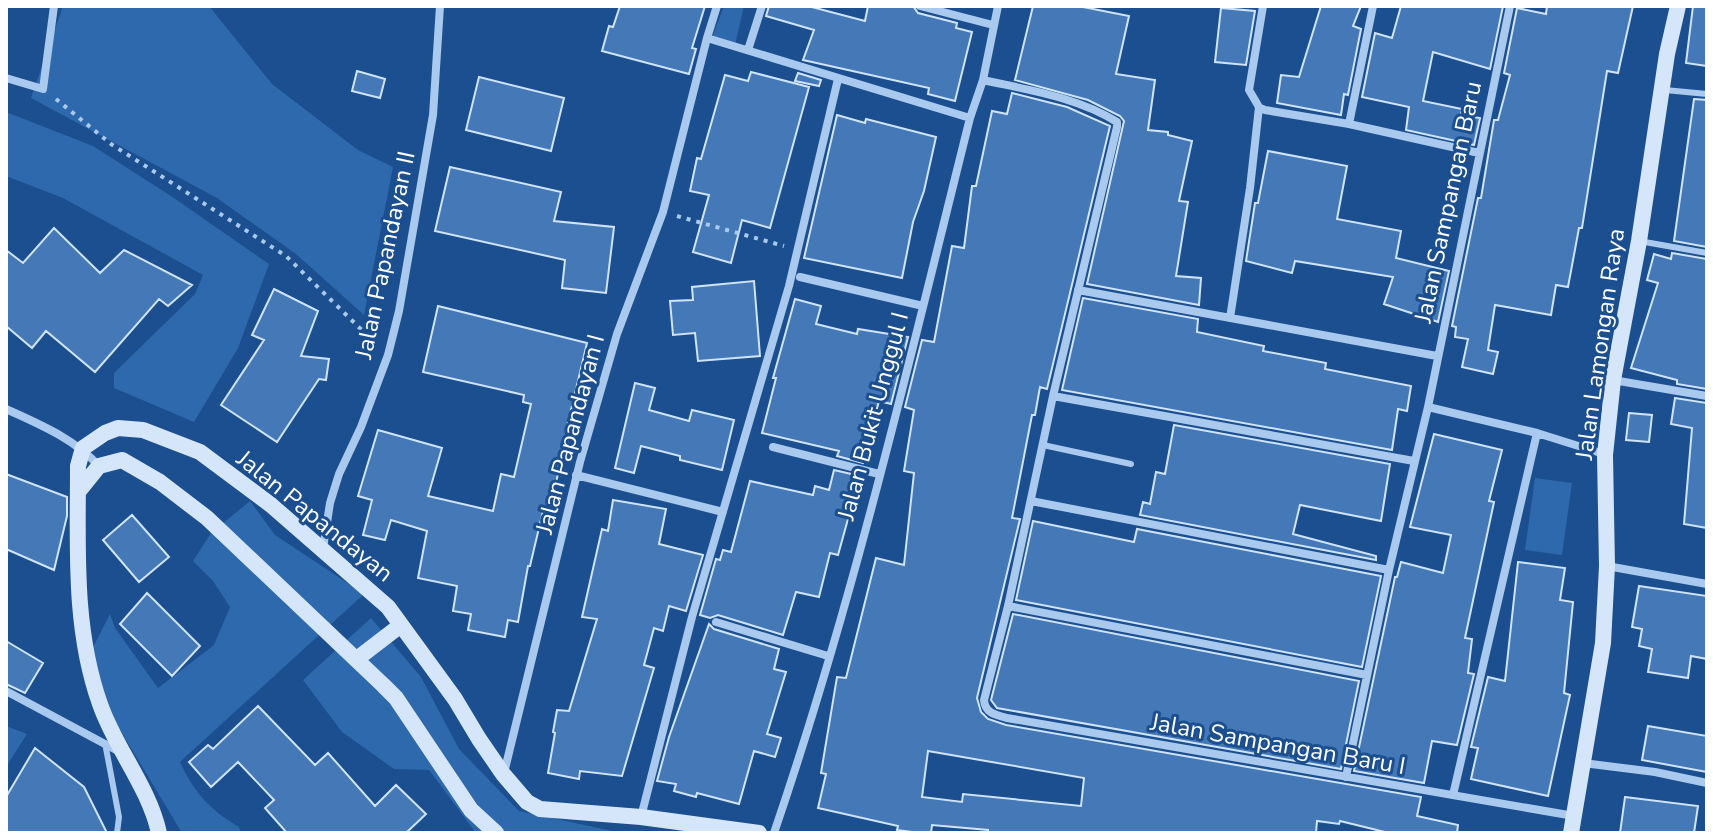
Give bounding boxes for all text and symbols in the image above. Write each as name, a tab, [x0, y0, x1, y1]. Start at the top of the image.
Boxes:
street label: Jalan Sampangan Baru	[1407, 78, 1489, 327]
street label: Jalan Papandayan II	[347, 148, 423, 363]
street label: Jalan Lamongan Raya	[1568, 226, 1632, 463]
street label: Jalan Bukit Unggul I	[830, 308, 916, 524]
street label: Jalan Papandayan I	[528, 331, 612, 538]
street label: Jalan Papandayan	[229, 442, 400, 589]
street label: Jalan Sampangan Baru I	[1147, 706, 1408, 782]

